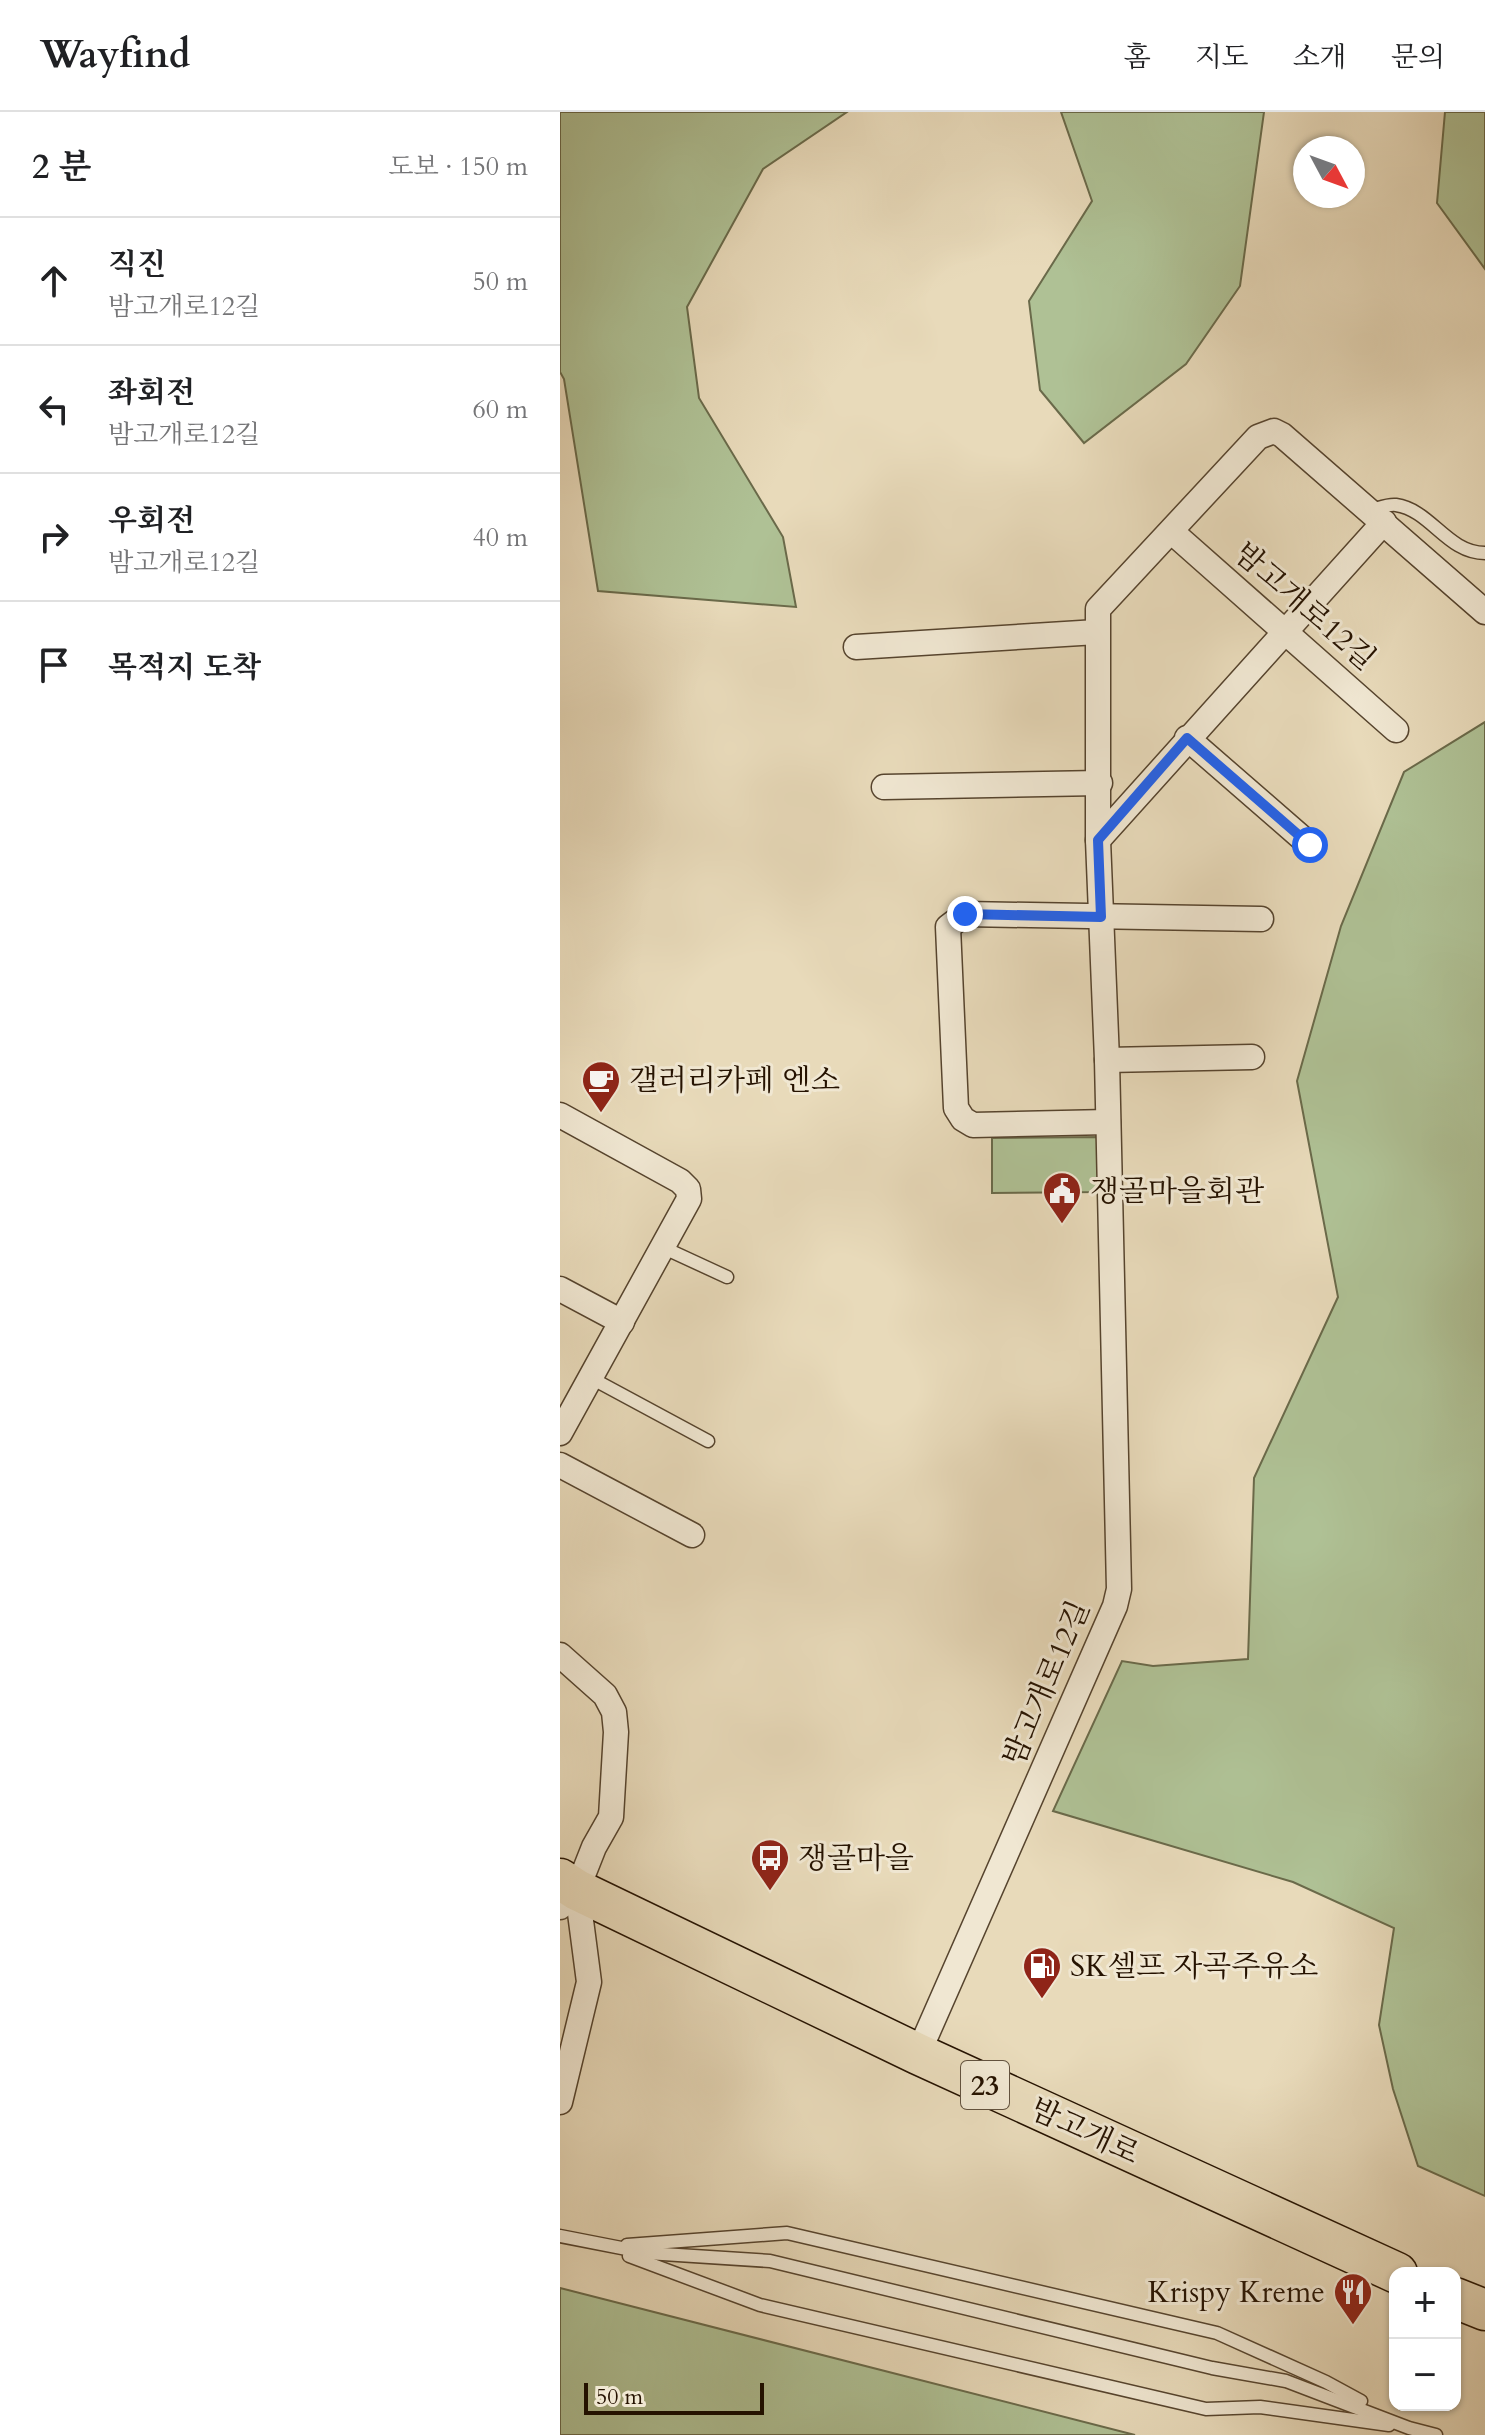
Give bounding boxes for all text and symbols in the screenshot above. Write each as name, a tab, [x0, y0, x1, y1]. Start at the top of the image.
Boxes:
text: Wayfind	[40, 29, 190, 81]
text: 홈	[1124, 38, 1151, 76]
text: 지도	[1195, 38, 1249, 76]
text: 소개	[1293, 38, 1347, 76]
text: 문의	[1391, 38, 1445, 76]
north arrow	[1293, 136, 1365, 208]
text: 2 분	[32, 144, 91, 190]
text: 도보 · 150 m	[388, 149, 528, 184]
text: 직진	[108, 244, 166, 285]
icon: ahead	[32, 259, 76, 303]
text: 50 m	[472, 264, 528, 299]
text: 밤고개로12길	[108, 289, 260, 324]
text: 좌회전	[108, 372, 195, 413]
icon: left	[32, 387, 76, 431]
text: 60 m	[472, 392, 528, 427]
text: 밤고개로12길	[108, 417, 260, 452]
text: 우회전	[108, 500, 195, 541]
icon: right	[32, 515, 76, 559]
text: 40 m	[472, 520, 528, 555]
street label: 밤고개로12길	[1225, 533, 1384, 679]
text: 밤고개로12길	[108, 545, 260, 580]
icon: arrive	[32, 643, 76, 687]
text: 목적지 도착	[108, 647, 261, 688]
route start	[1292, 827, 1328, 863]
route end	[947, 896, 983, 932]
cafe icon: 갤러리카페 엔소	[580, 1059, 622, 1114]
place label: 갤러리카페 엔소	[629, 1060, 840, 1101]
public building icon: 쟁골마을회관	[1041, 1170, 1083, 1225]
place label: 쟁골마을회관	[1090, 1171, 1265, 1212]
street label: 밤고개로12길	[993, 1594, 1100, 1772]
bus stop icon: 쟁골마을	[749, 1837, 791, 1892]
place label: 쟁골마을	[798, 1838, 914, 1879]
fuel station icon: SK셀프 자곡주유소	[1021, 1945, 1063, 2000]
place label: SK셀프 자곡주유소	[1070, 1946, 1318, 1987]
road number: 23	[961, 2061, 1009, 2109]
street label: 밤고개로	[1024, 2088, 1146, 2175]
map controls	[1389, 2267, 1461, 2411]
button: +	[1389, 2267, 1461, 2339]
restaurant icon: Krispy Kreme	[1332, 2271, 1374, 2326]
place label: Krispy Kreme	[1148, 2272, 1325, 2313]
button: −	[1389, 2339, 1461, 2411]
scale bar	[584, 2379, 764, 2415]
text: 50 m	[596, 2382, 643, 2412]

